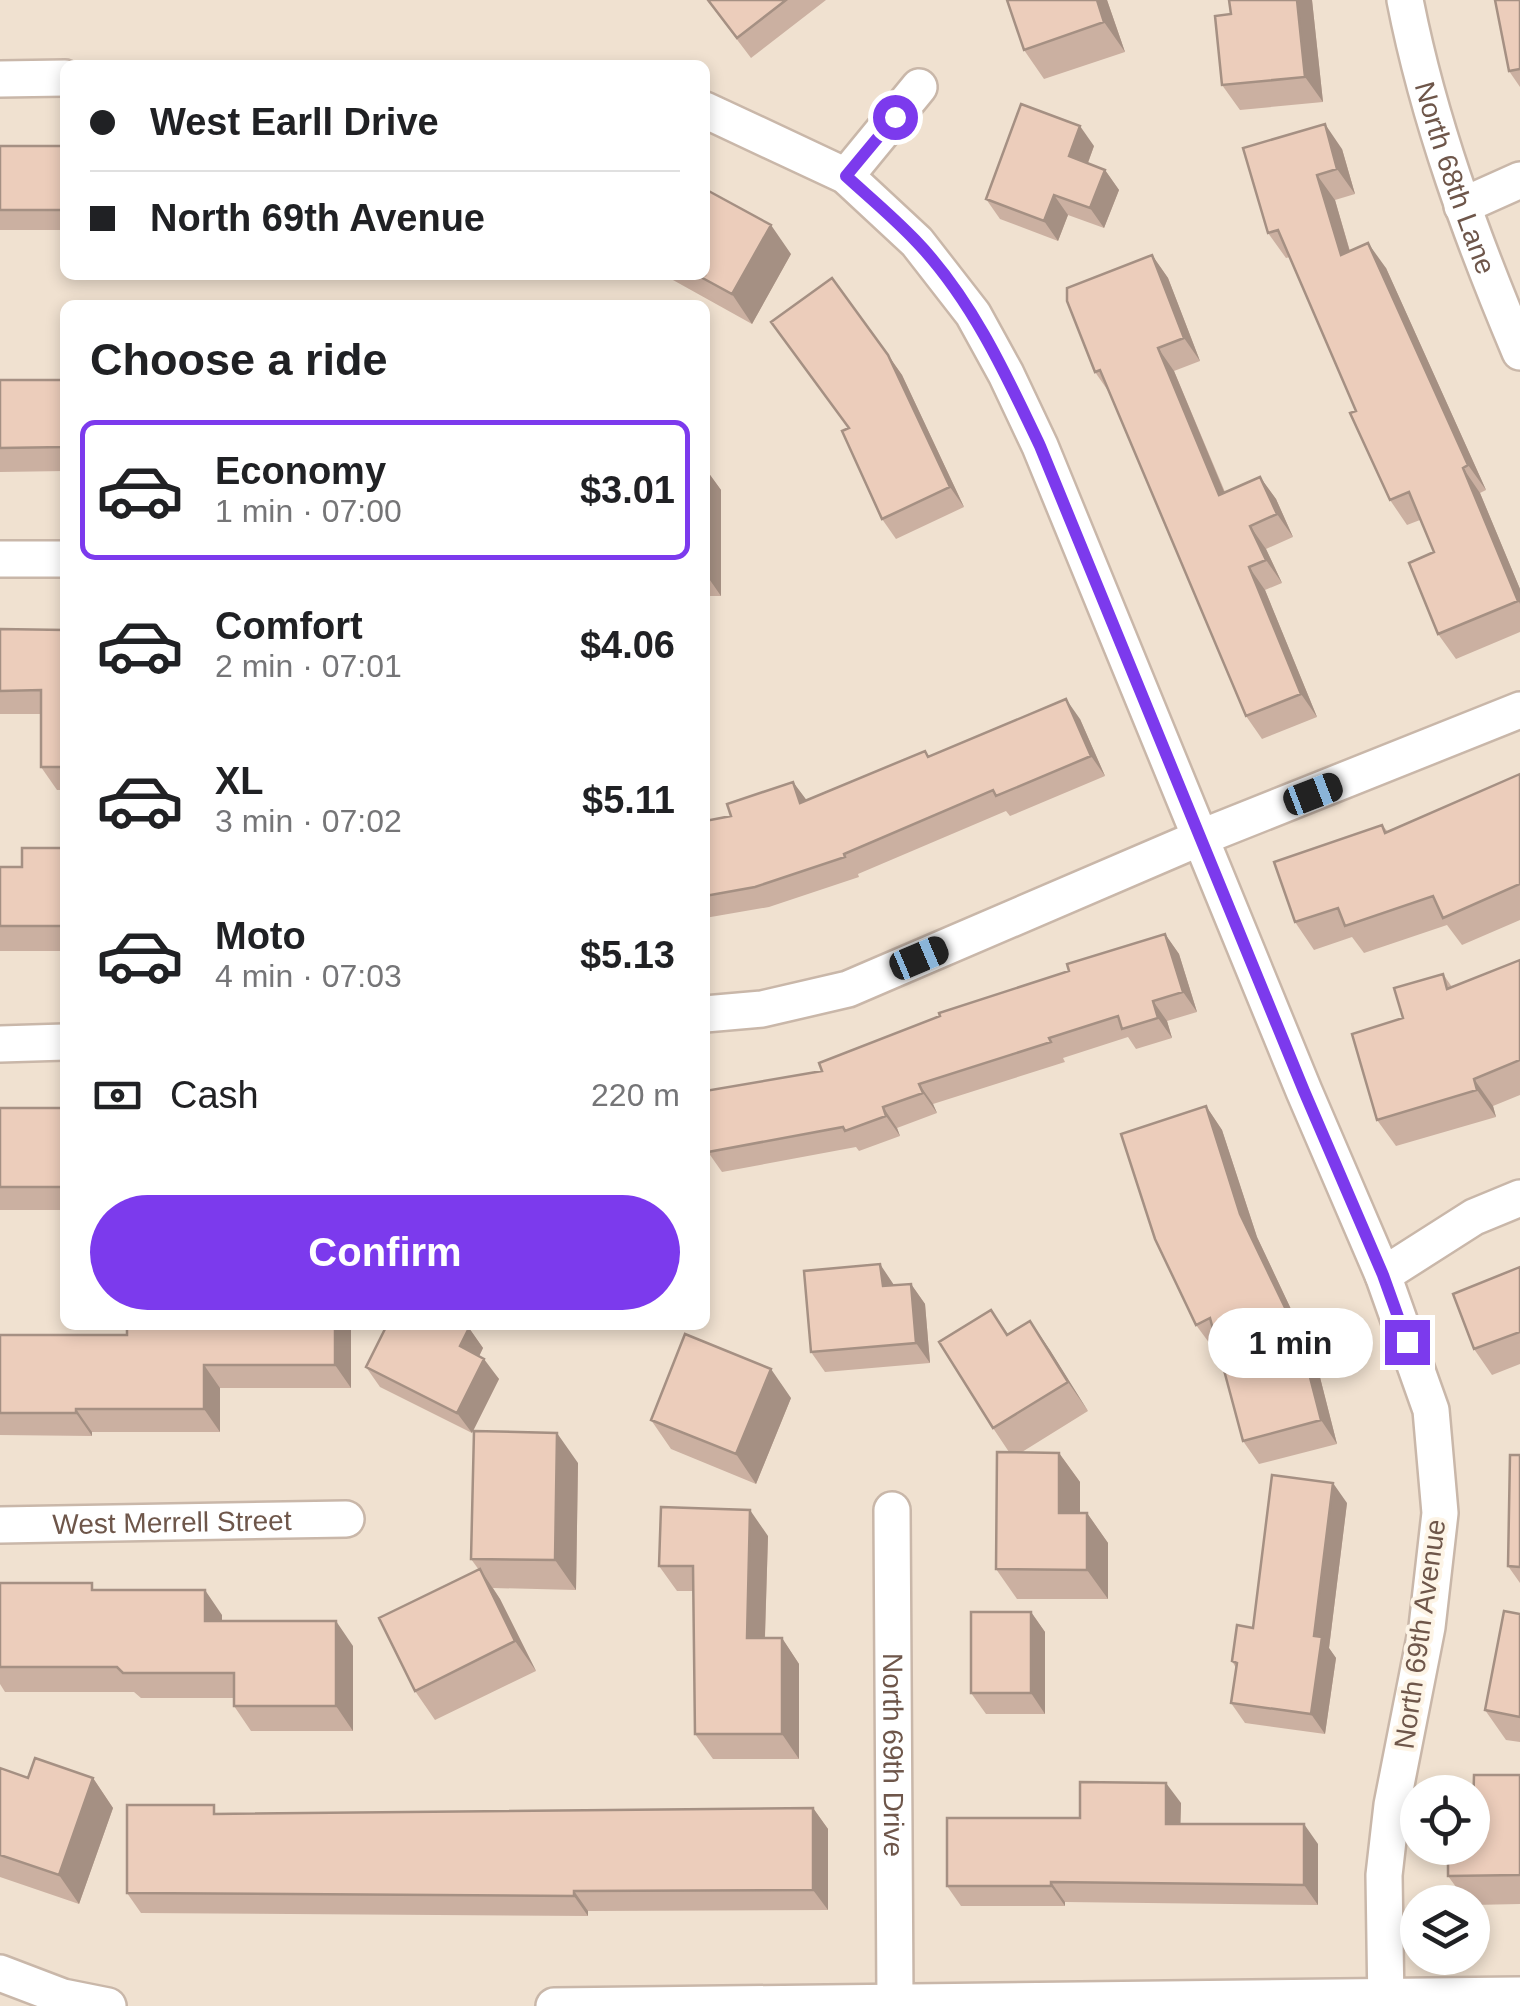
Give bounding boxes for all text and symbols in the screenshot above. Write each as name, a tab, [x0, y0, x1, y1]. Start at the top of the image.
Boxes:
street label: North 68th Lane	[1409, 78, 1502, 278]
route start	[873, 95, 918, 140]
text: West Earll Drive	[150, 101, 439, 143]
text: North 69th Avenue	[150, 197, 485, 239]
text: Choose a ride	[90, 334, 388, 385]
icon: car	[95, 445, 185, 535]
text: Economy	[215, 450, 386, 492]
text: $3.01	[580, 469, 675, 511]
text: 1 min · 07:00	[215, 493, 402, 529]
icon: car	[95, 600, 185, 690]
text: Comfort	[215, 605, 363, 647]
text: $4.06	[580, 624, 675, 666]
text: 2 min · 07:01	[215, 648, 402, 684]
icon: car	[95, 755, 185, 845]
text: XL	[215, 760, 264, 802]
car	[1280, 769, 1346, 819]
text: $5.11	[582, 779, 675, 821]
text: 3 min · 07:02	[215, 803, 402, 839]
icon: car	[95, 910, 185, 1000]
text: Moto	[215, 915, 306, 957]
car	[886, 932, 952, 984]
text: $5.13	[580, 934, 675, 976]
text: 4 min · 07:03	[215, 958, 402, 994]
icon: cash	[90, 1068, 145, 1123]
text: Cash	[170, 1074, 259, 1116]
text: 220 m	[591, 1077, 680, 1113]
button: Confirm	[90, 1195, 680, 1310]
callout: 1 min	[1207, 1307, 1372, 1377]
route end	[1385, 1320, 1430, 1365]
text: 1 min	[1249, 1325, 1332, 1361]
street label: West Merrell Street	[52, 1504, 292, 1540]
street label: North 69th Avenue	[1389, 1517, 1451, 1751]
street label: North 69th Drive	[877, 1653, 910, 1857]
map controls	[1400, 1775, 1490, 1975]
button: locate	[1400, 1775, 1490, 1865]
button: layers	[1400, 1885, 1490, 1975]

